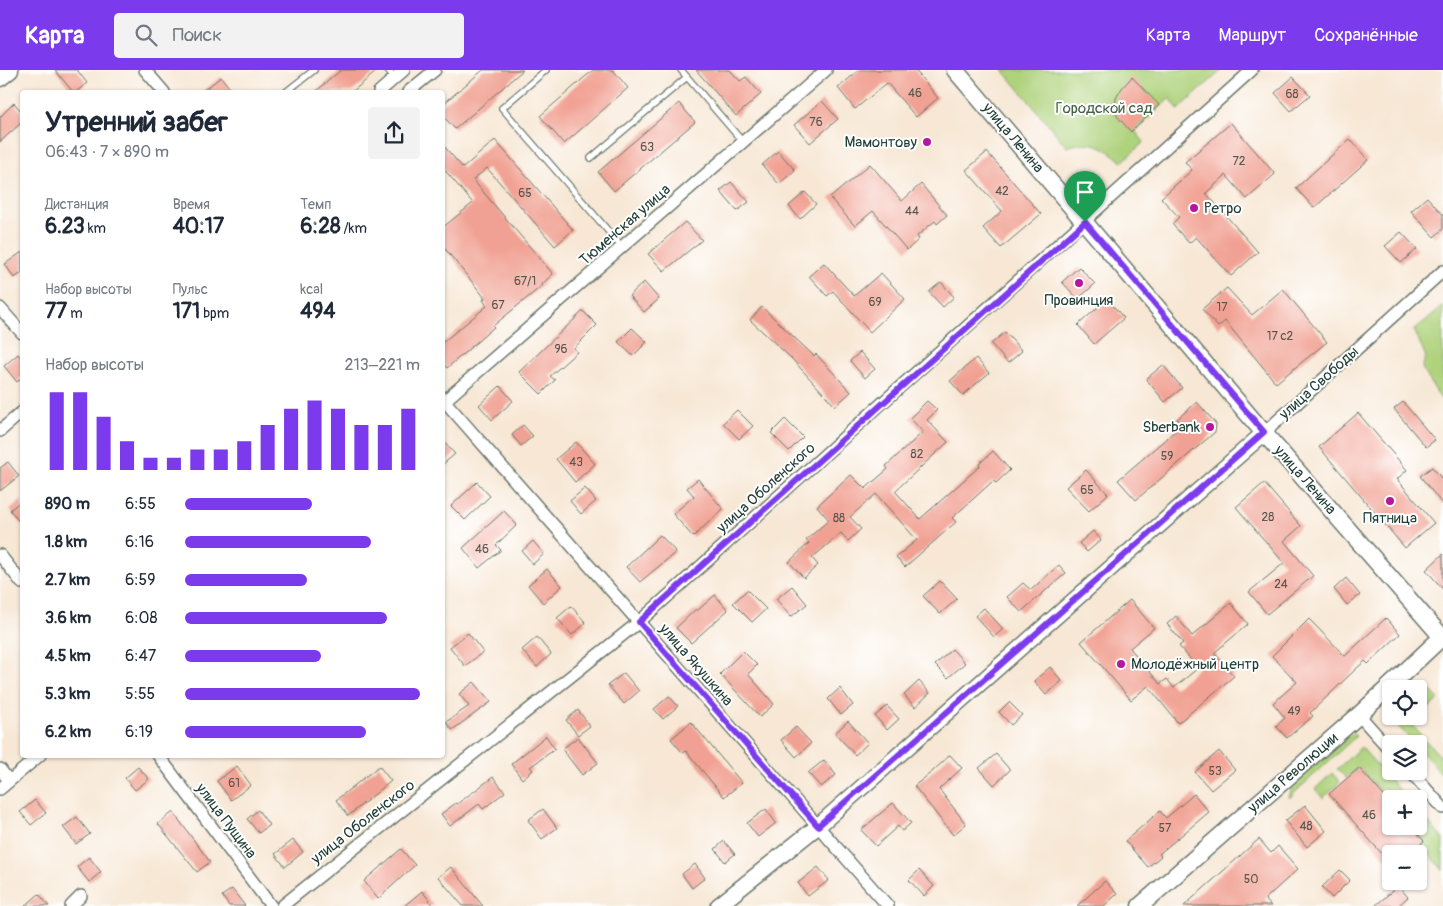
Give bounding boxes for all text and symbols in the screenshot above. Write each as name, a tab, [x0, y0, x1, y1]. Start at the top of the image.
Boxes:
search box	[114, 13, 464, 58]
text: Карта	[25, 21, 84, 50]
icon: search	[132, 21, 160, 49]
text: Поиск	[172, 23, 222, 47]
text: Карта	[1146, 24, 1190, 47]
text: Маршрут	[1218, 24, 1286, 47]
text: Сохранённые	[1314, 24, 1418, 47]
house number: 46	[908, 86, 922, 101]
house number: 68	[1285, 87, 1299, 102]
street label: улица Ленина	[978, 98, 1048, 177]
park label: Городской сад	[1056, 99, 1152, 118]
text: Утренний забег	[45, 105, 228, 140]
button: share	[368, 107, 420, 159]
house number: 76	[809, 115, 823, 130]
place label: Мамонтову	[844, 133, 918, 152]
marker: Мамонтову	[921, 136, 933, 148]
house number: 63	[640, 140, 654, 155]
text: 06:43 · 7 × 890 m	[45, 142, 169, 162]
house number: 72	[1232, 154, 1246, 169]
pin	[1064, 171, 1106, 222]
icon: arrive	[1071, 178, 1099, 206]
street label: Тюменская улица	[575, 180, 675, 270]
house number: 42	[995, 184, 1009, 199]
house number: 65	[518, 186, 532, 201]
text: Дистанция	[45, 196, 109, 213]
text: Время	[173, 196, 210, 213]
text: Темп	[300, 196, 331, 213]
place label: Ретро	[1204, 199, 1242, 218]
marker: Ретро	[1188, 202, 1200, 214]
house number: 44	[905, 204, 919, 219]
text: 6.23	[45, 213, 85, 240]
text: 40:17	[173, 213, 224, 240]
text: 6:28	[300, 213, 340, 240]
text: km	[85, 220, 106, 237]
text: /km	[340, 220, 367, 237]
house number: 67/1	[514, 274, 536, 289]
marker: Провинция	[1073, 277, 1085, 289]
text: Набор высоты	[45, 281, 132, 298]
text: Пульс	[173, 281, 208, 298]
text: kcal	[300, 281, 323, 298]
place label: Провинция	[1045, 291, 1113, 310]
house number: 69	[868, 295, 882, 310]
text: 77	[45, 298, 67, 325]
text: 171	[173, 298, 200, 325]
text: 494	[300, 298, 336, 325]
house number: 67	[491, 298, 505, 313]
house number: 17	[1216, 300, 1228, 315]
text: m	[67, 305, 83, 322]
text: bpm	[200, 305, 229, 322]
house number: 17 с2	[1267, 329, 1294, 344]
house number: 96	[554, 342, 568, 357]
street label: улица Свободы	[1275, 342, 1363, 424]
text: Набор высоты	[45, 355, 144, 375]
text: 213–221 m	[345, 355, 420, 375]
place label: Sberbank	[1143, 418, 1201, 437]
marker: Sberbank	[1204, 421, 1216, 433]
street label: улица Оболенского	[712, 439, 819, 538]
street label: улица Ленина	[1269, 441, 1340, 519]
house number: 82	[911, 447, 924, 462]
house number: 59	[1161, 449, 1173, 464]
house number: 43	[569, 455, 583, 470]
house number: 65	[1080, 483, 1094, 498]
text: 890 m	[45, 494, 90, 514]
text: 6:55	[125, 494, 156, 514]
marker: Пятница	[1384, 495, 1396, 507]
place label: Пятница	[1363, 509, 1417, 528]
house number: 28	[1262, 510, 1274, 525]
house number: 88	[833, 511, 845, 526]
text: 1.8 km	[45, 532, 87, 552]
text: 6:16	[125, 532, 154, 552]
house number: 46	[475, 542, 489, 557]
text: 2.7 km	[45, 570, 90, 590]
text: 6:59	[125, 570, 156, 590]
house number: 24	[1274, 577, 1288, 592]
text: 3.6 km	[45, 608, 91, 628]
text: 6:08	[125, 608, 158, 628]
street label: улица Якушкина	[654, 619, 737, 710]
text: 4.5 km	[45, 646, 91, 666]
text: 6:47	[125, 646, 156, 666]
place label: Молодёжный центр	[1131, 655, 1259, 674]
marker: Молодёжный центр	[1115, 658, 1127, 670]
map controls	[1382, 680, 1427, 890]
button: locate	[1382, 680, 1427, 725]
text: 5.3 km	[45, 684, 90, 704]
text: 5:55	[125, 684, 155, 704]
house number: 49	[1287, 704, 1301, 719]
text: 6.2 km	[45, 722, 91, 742]
text: 6:19	[125, 722, 153, 742]
street label: улица Революции	[1243, 728, 1342, 818]
button: layers	[1382, 735, 1427, 780]
house number: 53	[1208, 764, 1222, 779]
house number: 61	[228, 776, 240, 791]
street label: улица Оболенского	[307, 776, 419, 869]
street label: улица Пущина	[191, 779, 260, 862]
button: +	[1382, 790, 1427, 835]
house number: 46	[1362, 808, 1376, 823]
house number: 48	[1299, 819, 1313, 834]
house number: 57	[1159, 821, 1172, 836]
button: −	[1382, 845, 1427, 890]
house number: 50	[1244, 872, 1258, 887]

